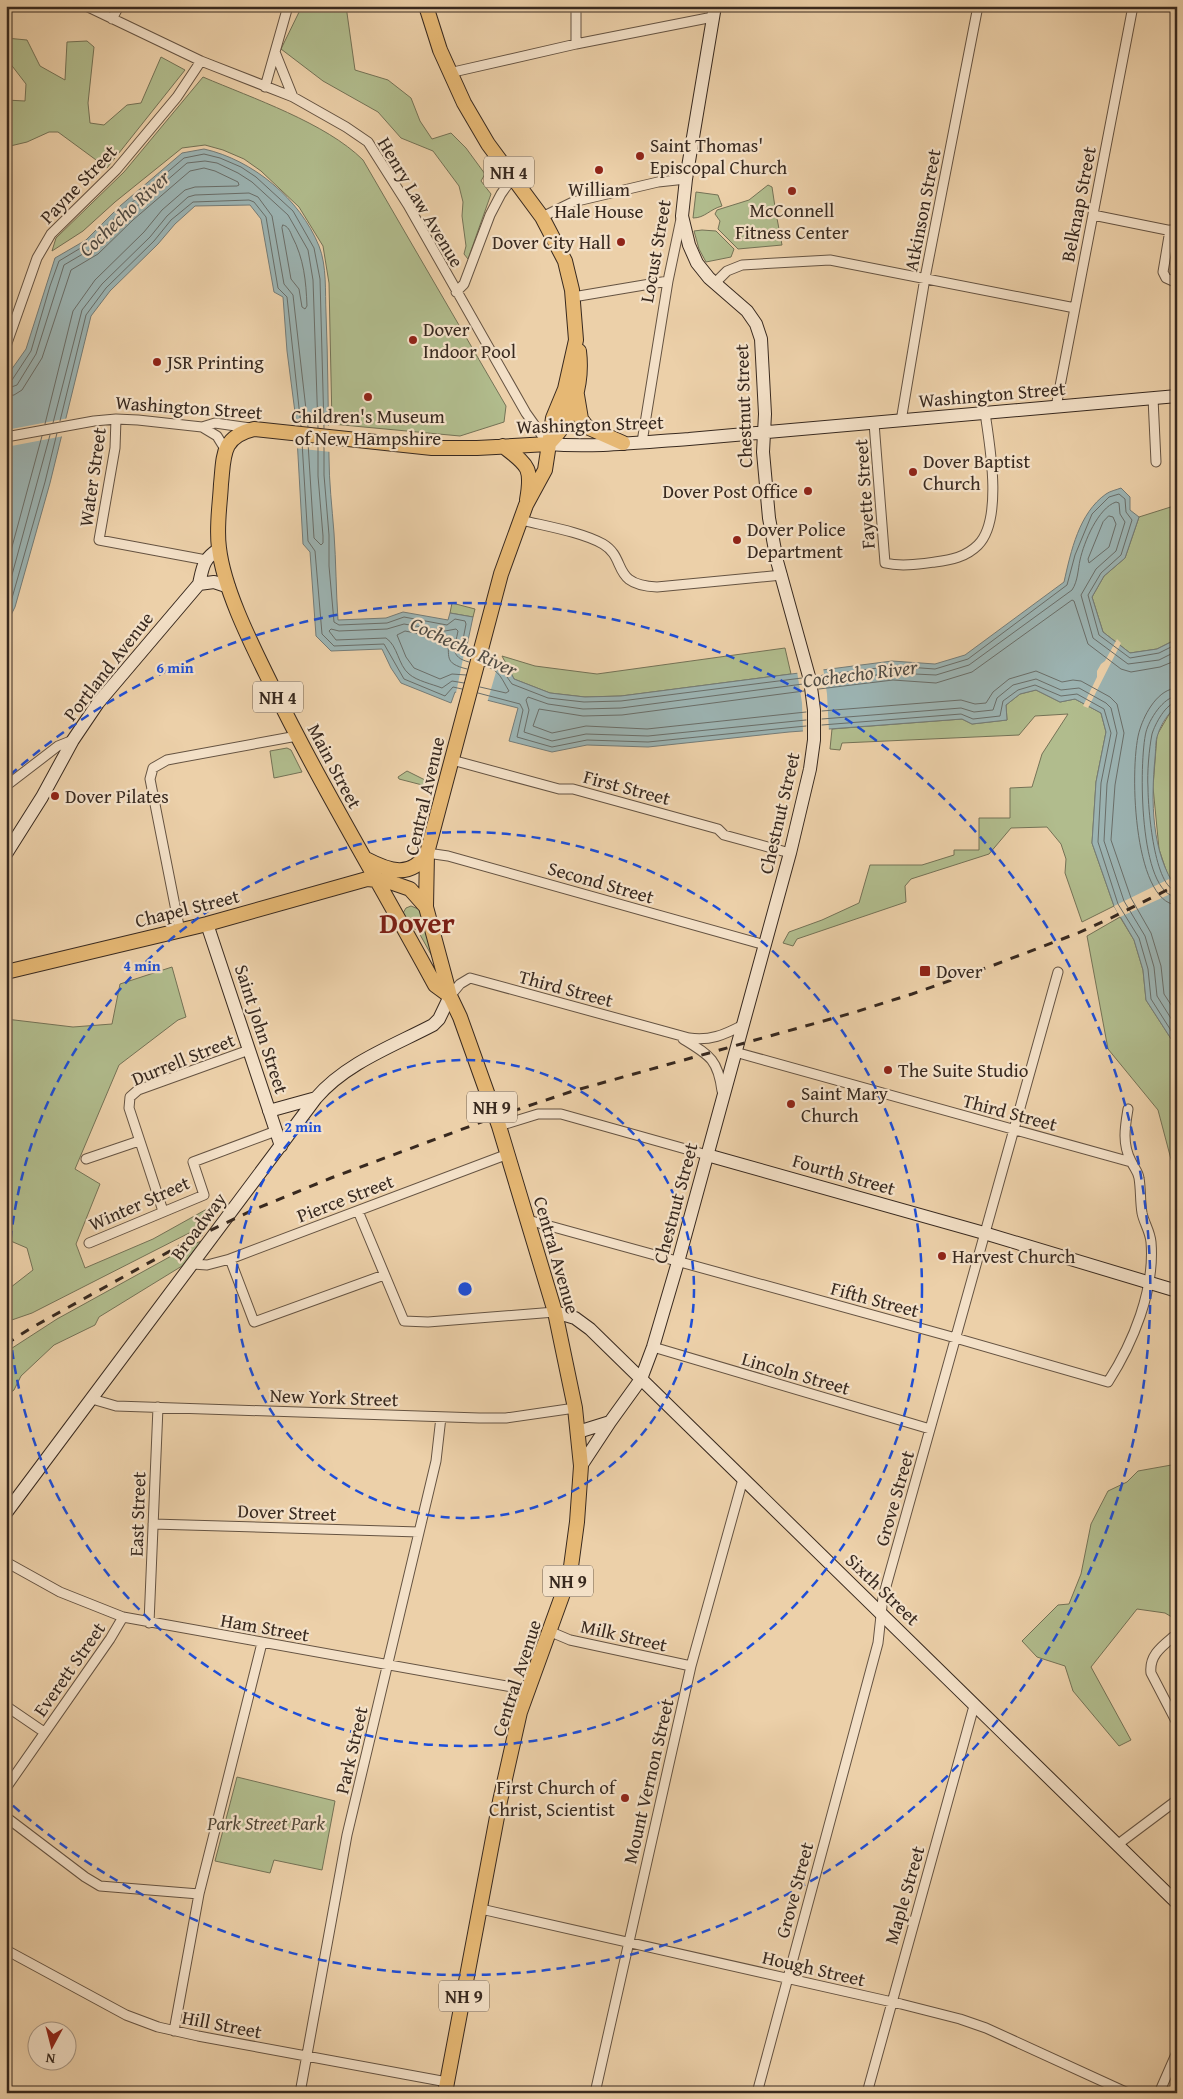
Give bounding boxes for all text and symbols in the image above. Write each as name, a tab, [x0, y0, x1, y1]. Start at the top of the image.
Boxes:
street label: Henry Law Avenue	[371, 131, 471, 273]
place label: Saint Thomas' Episcopal Church	[650, 131, 788, 181]
street label: Payne Street	[33, 138, 123, 230]
street label: Belknap Street	[1053, 144, 1103, 264]
street label: Atkinson Street	[896, 146, 948, 274]
marker: Saint Thomas' Episcopal Church	[634, 150, 646, 162]
road number: NH 4	[484, 156, 534, 188]
water label: Cochecho River	[72, 163, 176, 263]
marker: William Hale House	[593, 164, 605, 176]
place label: William Hale House	[554, 175, 644, 225]
marker: McConnell Fitness Center	[786, 185, 798, 197]
place label: McConnell Fitness Center	[735, 196, 849, 246]
street label: Locust Street	[632, 197, 678, 305]
place label: Dover City Hall	[492, 228, 611, 256]
marker: Dover City Hall	[615, 236, 627, 248]
place label: Dover Indoor Pool	[423, 315, 516, 365]
marker: Dover Indoor Pool	[407, 334, 419, 346]
street label: Chestnut Street	[727, 343, 759, 468]
place label: JSR Printing	[165, 348, 264, 376]
marker: JSR Printing	[151, 356, 163, 368]
street label: Washington Street	[917, 374, 1067, 414]
street label: Washington Street	[115, 388, 264, 426]
marker: Children's Museum of New Hampshire	[362, 391, 374, 403]
place label: Children's Museum of New Hampshire	[291, 402, 445, 452]
street label: Washington Street	[516, 407, 664, 441]
street label: Water Street	[71, 425, 113, 529]
street label: Fayette Street	[846, 438, 882, 550]
place label: Dover Baptist Church	[923, 447, 1030, 497]
marker: Dover Baptist Church	[907, 466, 919, 478]
place label: Dover Post Office	[662, 477, 798, 505]
marker: Dover Post Office	[802, 485, 814, 497]
place label: Dover Police Department	[747, 515, 846, 565]
marker: Dover Police Department	[731, 534, 743, 546]
street label: Portland Avenue	[56, 605, 160, 727]
water label: Cochecho River	[406, 609, 523, 684]
water label: Cochecho River	[801, 652, 919, 694]
text: 6 min	[156, 657, 194, 678]
road number: NH 4	[253, 682, 303, 712]
street label: Main Street	[301, 718, 369, 814]
street label: Central Avenue	[397, 734, 451, 858]
street label: Chestnut Street	[751, 749, 807, 877]
street label: First Street	[580, 762, 674, 812]
place label: Dover Pilates	[65, 782, 169, 810]
marker: Dover Pilates	[49, 790, 61, 802]
street label: Second Street	[545, 853, 658, 911]
street label: Chapel Street	[132, 881, 242, 934]
district label: Dover	[379, 901, 455, 944]
text: 4 min	[123, 955, 161, 976]
place label: Dover	[936, 957, 983, 985]
street label: Saint John Street	[228, 961, 296, 1098]
street label: Third Street	[516, 962, 617, 1014]
marker: Dover	[918, 964, 932, 978]
street label: Durrell Street	[127, 1025, 239, 1092]
place label: The Suite Studio	[898, 1056, 1029, 1084]
marker: The Suite Studio	[882, 1064, 894, 1076]
place label: Saint Mary Church	[801, 1079, 889, 1129]
street label: Third Street	[960, 1086, 1061, 1138]
road number: NH 9	[467, 1092, 517, 1122]
marker: Saint Mary Church	[785, 1098, 797, 1110]
text: 2 min	[284, 1116, 322, 1137]
street label: Chestnut Street	[645, 1139, 705, 1267]
street label: Fourth Street	[789, 1146, 899, 1202]
street label: Pierce Street	[293, 1167, 398, 1229]
street label: Winter Street	[84, 1168, 194, 1238]
street label: Broadway	[163, 1186, 233, 1266]
street label: Central Avenue	[527, 1193, 587, 1317]
place label: Harvest Church	[952, 1242, 1076, 1270]
marker: Harvest Church	[936, 1250, 948, 1262]
street label: Fifth Street	[828, 1274, 923, 1324]
centre of rings	[456, 1280, 474, 1298]
street label: Lincoln Street	[738, 1344, 854, 1402]
street label: New York Street	[269, 1381, 399, 1413]
street label: Grove Street	[867, 1447, 921, 1549]
street label: East Street	[122, 1471, 152, 1557]
street label: Dover Street	[237, 1496, 337, 1528]
street label: Sixth Street	[839, 1546, 927, 1632]
road number: NH 9	[543, 1565, 593, 1596]
street label: Ham Street	[219, 1605, 312, 1649]
street label: Milk Street	[578, 1611, 670, 1659]
street label: Everett Street	[26, 1616, 112, 1722]
street label: Central Avenue	[484, 1616, 548, 1740]
street label: Mount Vernon Street	[615, 1696, 681, 1866]
street label: Park Street	[327, 1703, 375, 1796]
place label: First Church of Christ, Scientist	[489, 1773, 617, 1823]
marker: First Church of Christ, Scientist	[619, 1792, 631, 1804]
park label: Park Street Park	[206, 1809, 325, 1837]
street label: Grove Street	[768, 1839, 820, 1941]
street label: Maple Street	[877, 1842, 931, 1948]
street label: Hough Street	[760, 1943, 869, 1994]
road number: NH 9	[439, 1980, 489, 2012]
street label: Hill Street	[180, 2003, 265, 2046]
north arrow	[28, 2022, 78, 2072]
text: N	[44, 2048, 56, 2069]

